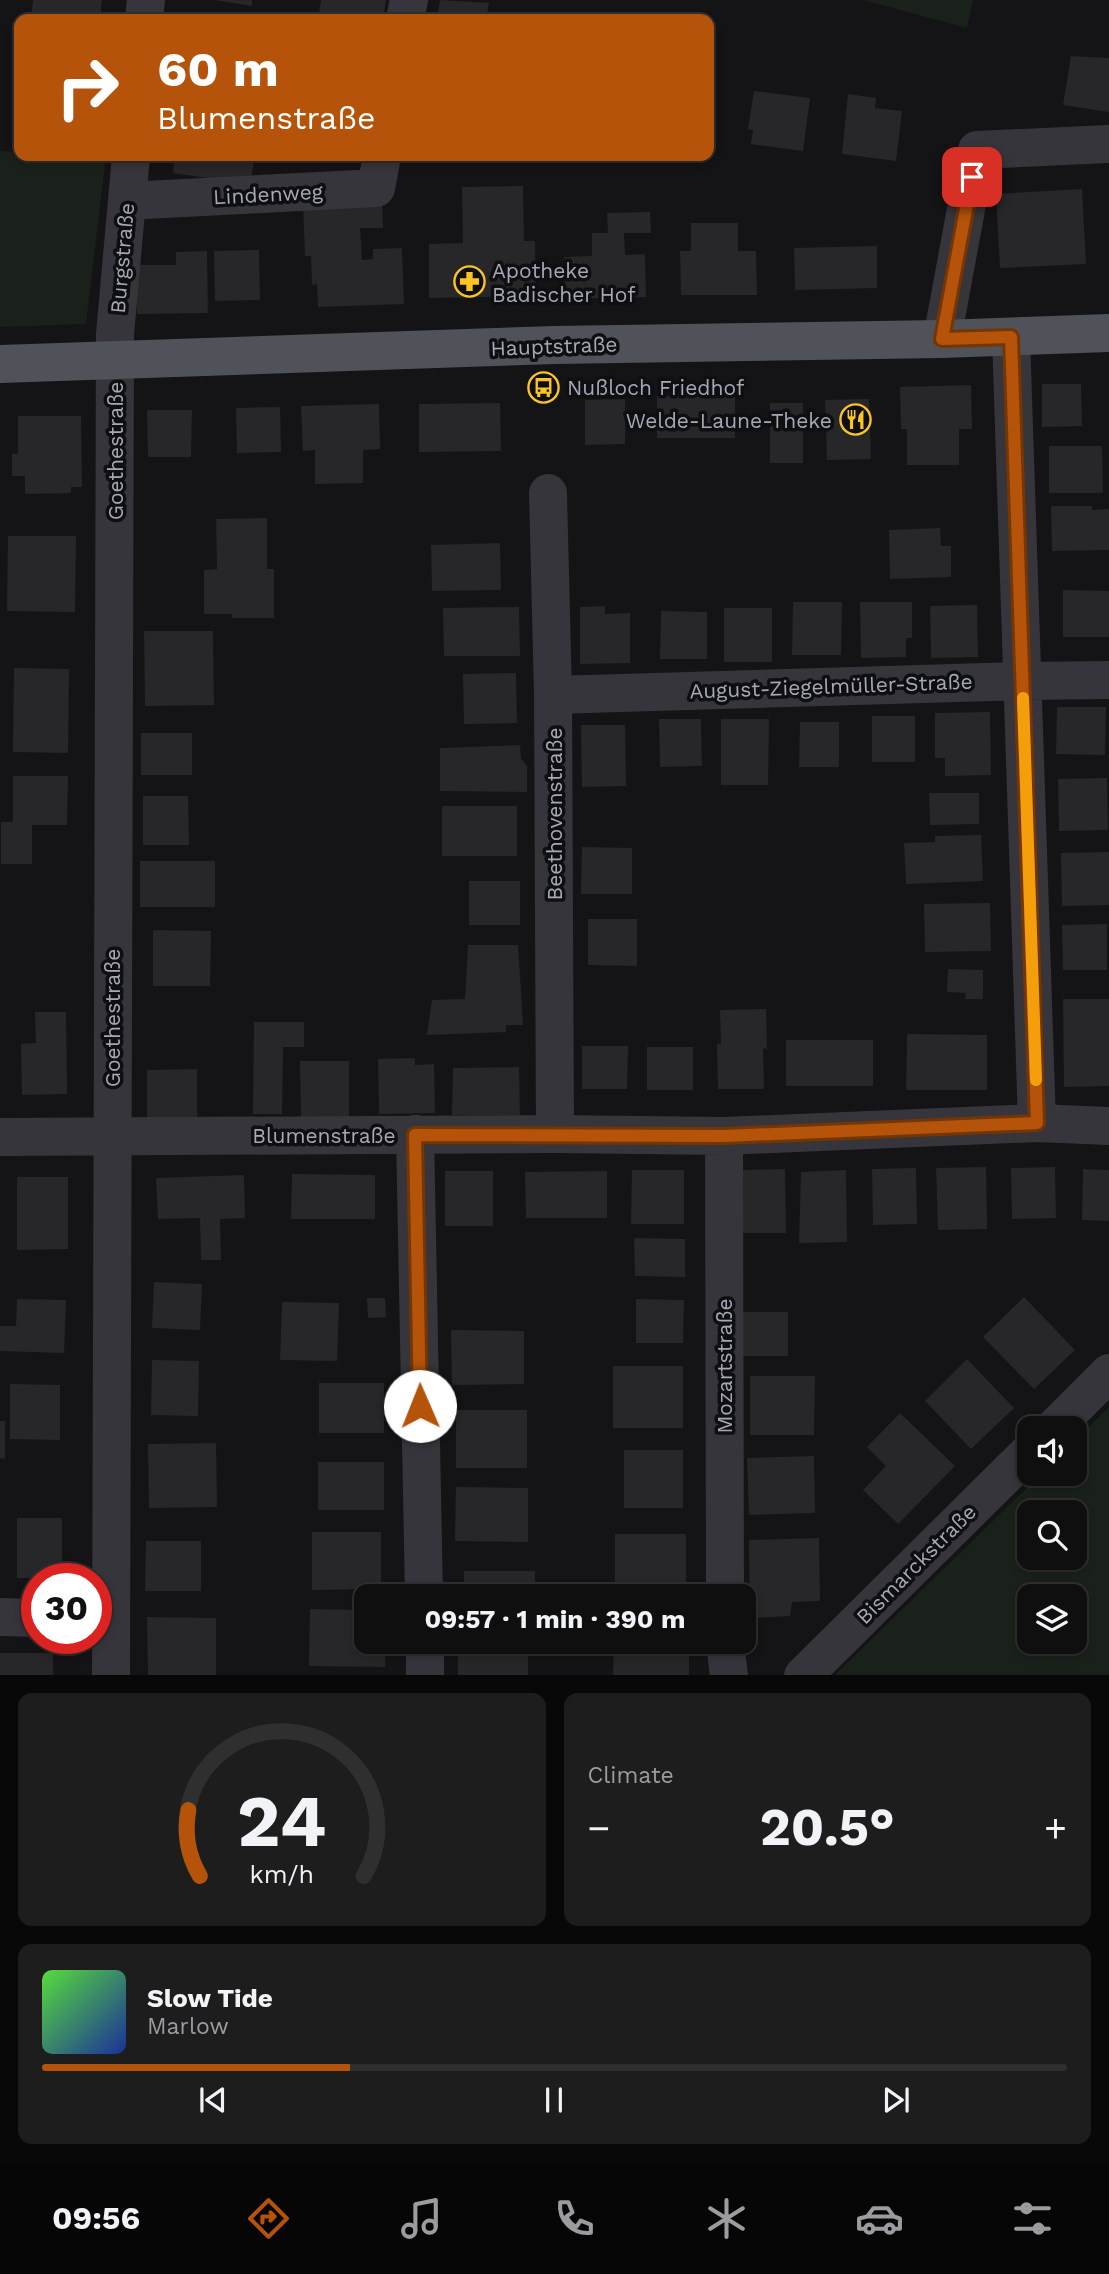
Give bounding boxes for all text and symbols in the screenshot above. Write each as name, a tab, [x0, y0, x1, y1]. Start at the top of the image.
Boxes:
text: 60 m	[157, 40, 279, 98]
icon: right	[42, 42, 133, 133]
text: Blumenstraße	[157, 99, 375, 137]
pin	[942, 147, 1002, 207]
icon: arrive	[953, 158, 991, 196]
street label: Lindenweg	[213, 179, 324, 209]
street label: Burgstraße	[105, 202, 139, 314]
place label: Apotheke Badischer Hof	[492, 258, 635, 307]
pharmacy icon: Apotheke Badischer Hof	[452, 265, 486, 299]
street label: Hauptstraße	[490, 331, 618, 361]
bus stop icon: Nußloch Friedhof	[527, 370, 561, 404]
place label: Nußloch Friedhof	[567, 375, 744, 400]
street label: Goethestraße	[103, 382, 128, 520]
restaurant icon: Welde-Laune-Theke	[838, 403, 872, 437]
place label: Welde-Laune-Theke	[626, 408, 832, 433]
street label: August-Ziegelmüller-Straße	[689, 669, 973, 703]
street label: Beethovenstraße	[542, 727, 567, 901]
street label: Goethestraße	[100, 949, 125, 1087]
street label: Blumenstraße	[252, 1123, 396, 1148]
street label: Mozartstraße	[712, 1298, 737, 1434]
position arrow	[383, 1369, 457, 1443]
map controls	[1017, 1416, 1087, 1654]
button: sound	[1017, 1416, 1087, 1486]
street label: Bismarckstraße	[851, 1499, 981, 1629]
button: search	[1017, 1500, 1087, 1570]
speed limit sign: 30	[21, 1563, 112, 1654]
button: layers	[1017, 1584, 1087, 1654]
text: 09:57 · 1 min · 390 m	[425, 1604, 685, 1634]
text: Climate	[588, 1762, 674, 1789]
text: 24	[237, 1778, 327, 1864]
text: 20.5°	[760, 1797, 895, 1858]
text: −	[588, 1806, 610, 1850]
text: +	[1044, 1806, 1067, 1850]
text: km/h	[250, 1859, 314, 1888]
text: Slow Tide	[147, 1983, 273, 2013]
text: Marlow	[147, 2013, 229, 2040]
icon: previous	[194, 2081, 232, 2119]
icon: pause	[535, 2081, 573, 2119]
icon: next	[877, 2081, 915, 2119]
icon: directions	[244, 2194, 293, 2243]
icon: music	[397, 2194, 446, 2243]
icon: phone	[550, 2194, 599, 2243]
icon: climate	[702, 2194, 751, 2243]
icon: car	[855, 2194, 904, 2243]
icon: filters	[1008, 2194, 1057, 2243]
text: 09:56	[52, 2199, 140, 2237]

